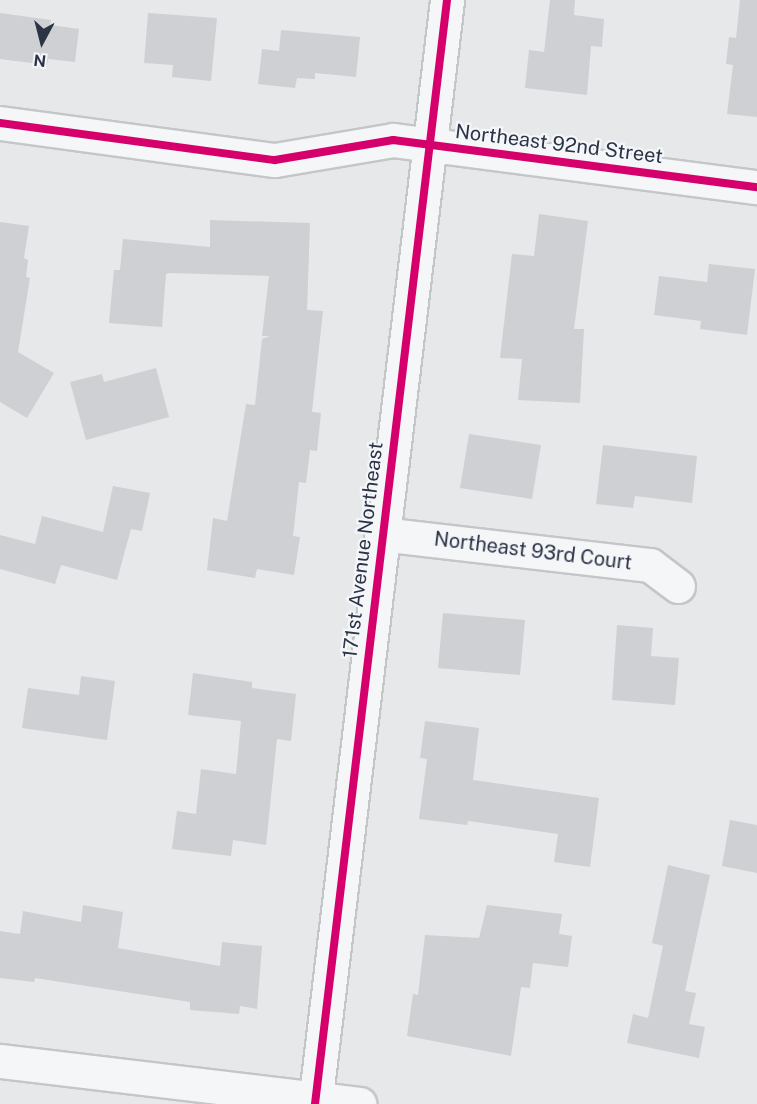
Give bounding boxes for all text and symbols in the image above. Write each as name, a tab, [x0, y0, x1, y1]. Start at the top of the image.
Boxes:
north arrow	[12, 12, 72, 72]
text: N	[32, 50, 47, 71]
street label: Northeast 92nd Street	[454, 119, 664, 169]
street label: 171st Avenue Northeast	[338, 441, 388, 659]
street label: Northeast 93rd Court	[433, 527, 633, 575]

